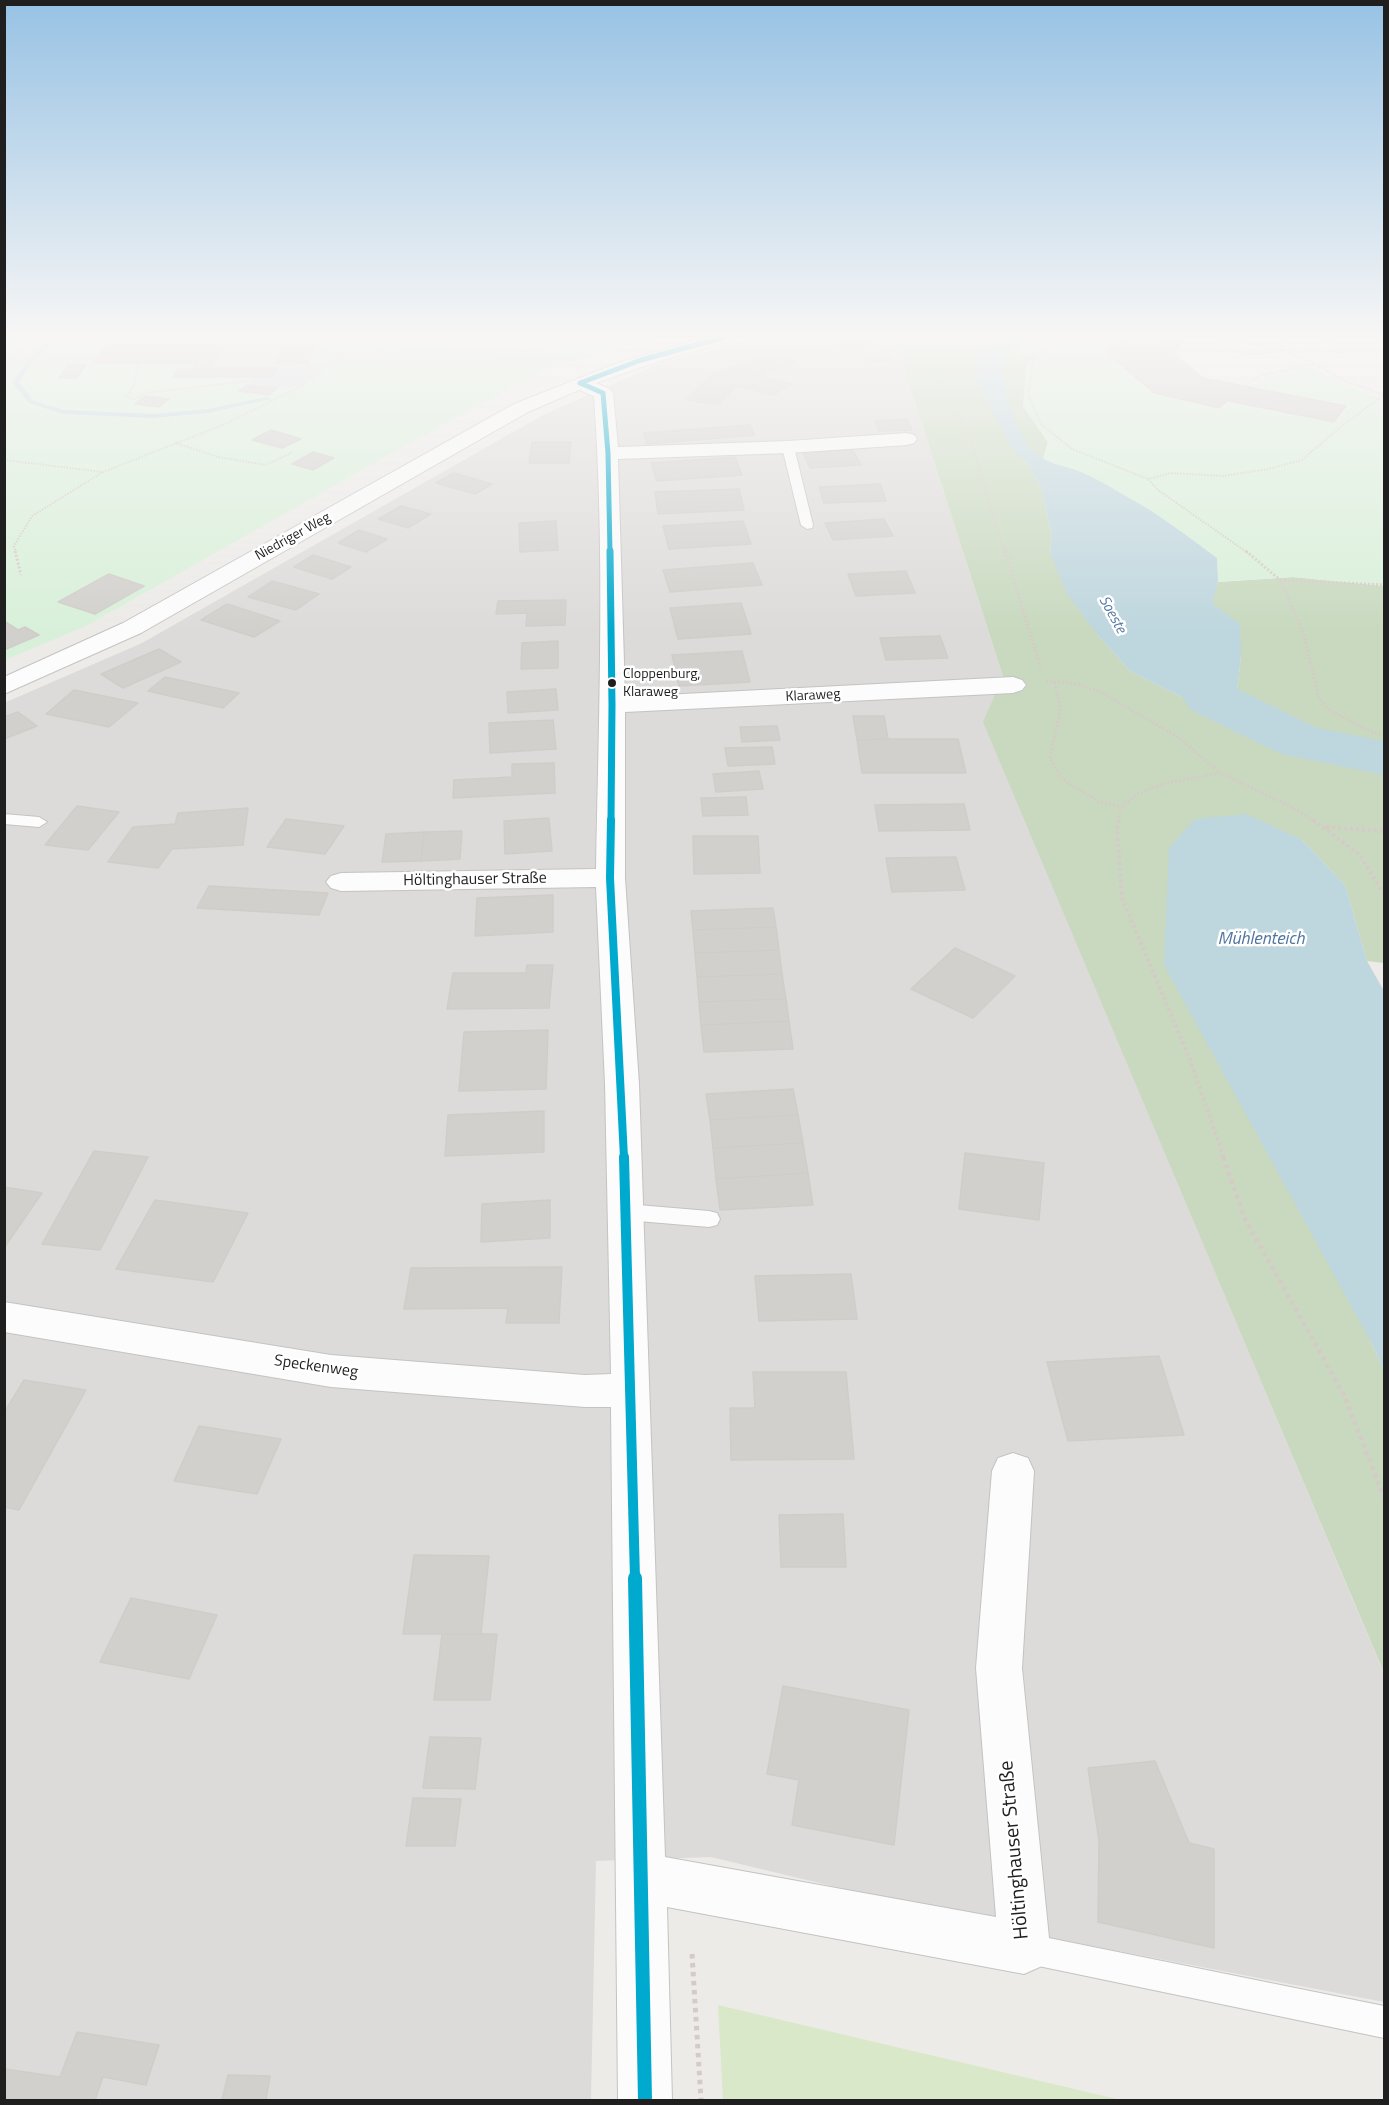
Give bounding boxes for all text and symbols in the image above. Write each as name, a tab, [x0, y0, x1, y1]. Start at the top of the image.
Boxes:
street label: Niedriger Weg	[252, 509, 334, 565]
water label: Soeste	[1094, 593, 1130, 637]
place label: Cloppenburg, Klaraweg	[623, 667, 700, 700]
marker: Cloppenburg, Klaraweg	[606, 677, 618, 689]
street label: Klaraweg	[785, 686, 841, 706]
street label: Höltinghauser Straße	[403, 869, 547, 891]
water label: Mühlenteich	[1217, 929, 1305, 951]
street label: Speckenweg	[273, 1352, 359, 1382]
street label: Höltinghauser Straße	[995, 1760, 1035, 1940]

